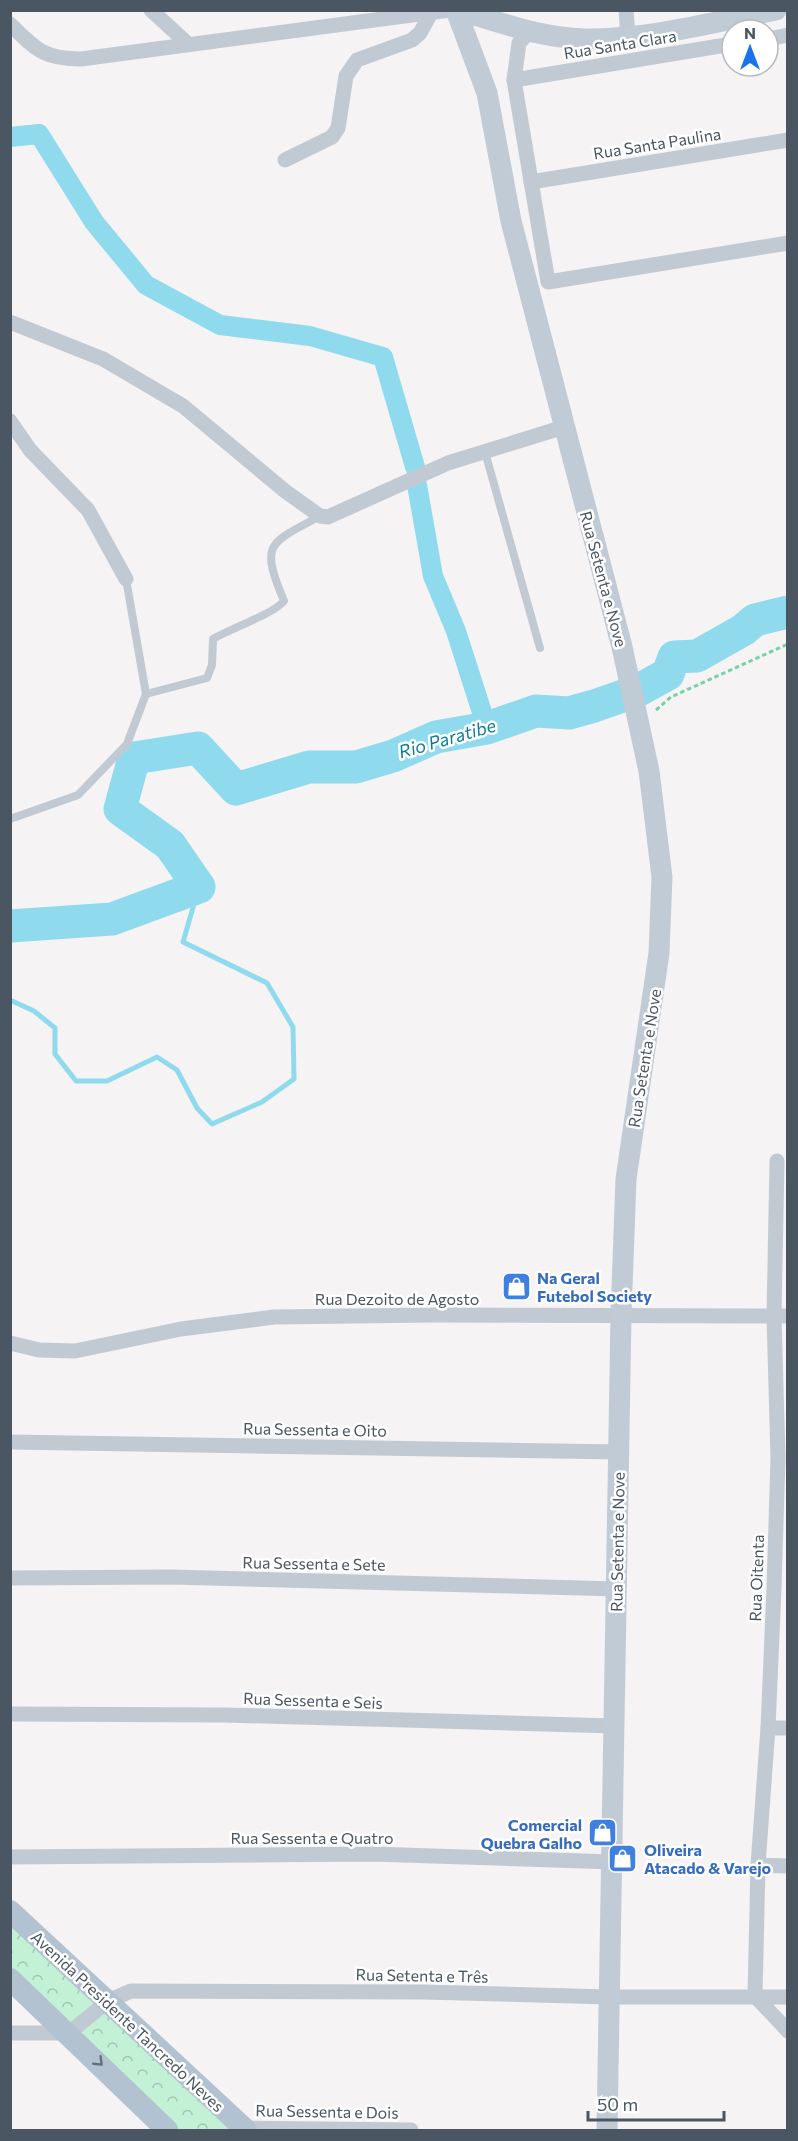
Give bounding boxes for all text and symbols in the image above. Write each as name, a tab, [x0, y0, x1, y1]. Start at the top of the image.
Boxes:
north arrow	[720, 18, 780, 78]
text: N	[744, 23, 756, 42]
street label: Rua Santa Clara	[562, 26, 678, 62]
street label: Rua Santa Paulina	[592, 124, 722, 162]
street label: Rua Setenta e Nove	[577, 509, 631, 649]
water label: Rio Paratibe	[396, 713, 499, 762]
street label: Rua Setenta e Nove	[624, 987, 664, 1129]
place label: Na Geral Futebol Society	[537, 1268, 652, 1305]
shop icon: Na Geral Futebol Society	[500, 1270, 532, 1302]
street label: Rua Dezoito de Agosto	[315, 1289, 479, 1308]
street label: Rua Sessenta e Oito	[243, 1418, 387, 1440]
street label: Rua Setenta e Nove	[606, 1472, 628, 1612]
street label: Rua Oitenta	[745, 1534, 767, 1622]
street label: Rua Sessenta e Sete	[242, 1552, 386, 1574]
street label: Rua Sessenta e Seis	[243, 1688, 383, 1712]
place label: Comercial Quebra Galho	[481, 1815, 582, 1852]
shop icon: Comercial Quebra Galho	[587, 1817, 619, 1849]
street label: Rua Sessenta e Quatro	[230, 1828, 394, 1847]
place label: Oliveira Atacado & Varejo	[644, 1840, 772, 1877]
shop icon: Oliveira Atacado & Varejo	[607, 1842, 639, 1874]
street label: Avenida Presidente Tancredo Neves	[28, 1927, 228, 2115]
street label: Rua Setenta e Três	[355, 1964, 489, 1986]
one-way arrow	[92, 2055, 103, 2066]
scale bar	[588, 2084, 724, 2122]
text: 50 m	[597, 2093, 638, 2115]
street label: Rua Sessenta e Dois	[255, 2100, 399, 2122]

